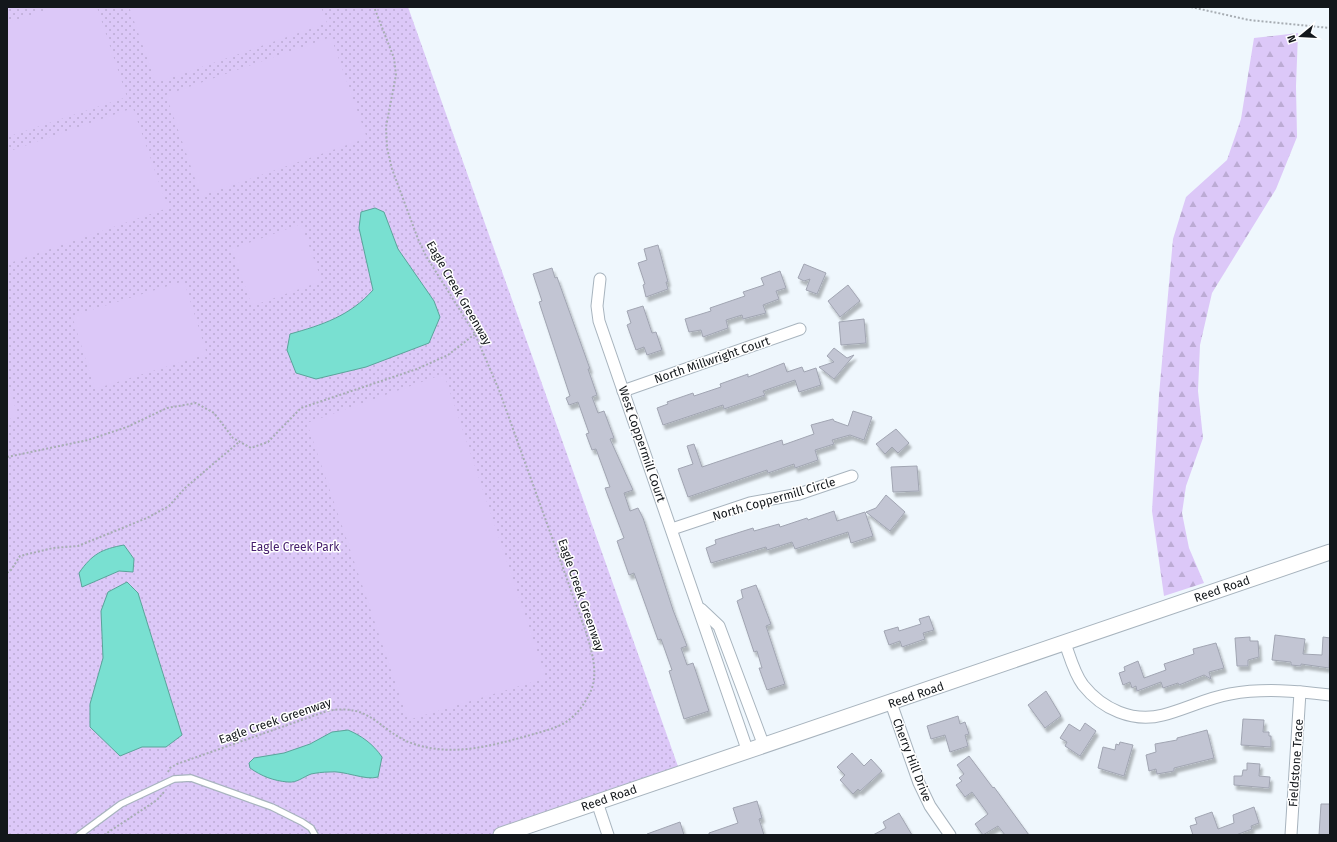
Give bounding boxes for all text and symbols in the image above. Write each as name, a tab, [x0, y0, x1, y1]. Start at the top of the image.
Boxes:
north arrow	[1281, 16, 1321, 56]
text: N	[1285, 33, 1299, 44]
street label: Eagle Creek Greenway	[423, 238, 495, 348]
street label: North Millwright Court	[653, 333, 772, 386]
street label: West Coppermill Court	[616, 384, 669, 504]
street label: North Coppermill Circle	[711, 475, 837, 523]
street label: Eagle Creek Greenway	[555, 537, 607, 653]
park label: Eagle Creek Park	[251, 540, 340, 554]
street label: Reed Road	[1192, 573, 1252, 605]
street label: Reed Road	[886, 679, 946, 711]
street label: Eagle Creek Greenway	[217, 695, 333, 747]
street label: Cherry Hill Drive	[890, 716, 934, 804]
street label: Fieldstone Trace	[1286, 719, 1306, 807]
street label: Reed Road	[579, 782, 639, 814]

